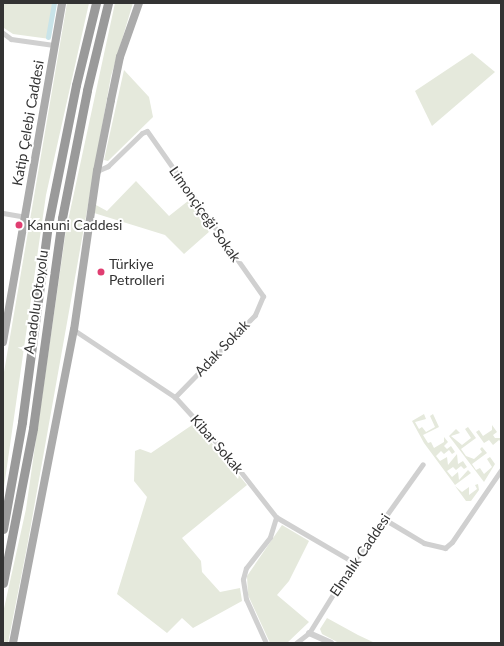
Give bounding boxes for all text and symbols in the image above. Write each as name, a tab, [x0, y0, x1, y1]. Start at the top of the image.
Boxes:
street label: Katip Çelebi Caddesi	[9, 59, 47, 187]
street label: Limonçiçeği Sokak	[166, 163, 244, 265]
place label: Kanuni Caddesi	[27, 217, 122, 233]
marker: Kanuni Caddesi	[14, 220, 24, 230]
street label: Anadolu Otoyolu	[20, 249, 52, 355]
place label: Türkiye Petrolleri	[109, 256, 165, 288]
marker: Türkiye Petrolleri	[96, 267, 106, 277]
street label: Adak Sokak	[191, 316, 253, 380]
street label: Kibar Sokak	[187, 411, 247, 477]
street label: Elmalık Caddesi	[326, 511, 394, 599]

